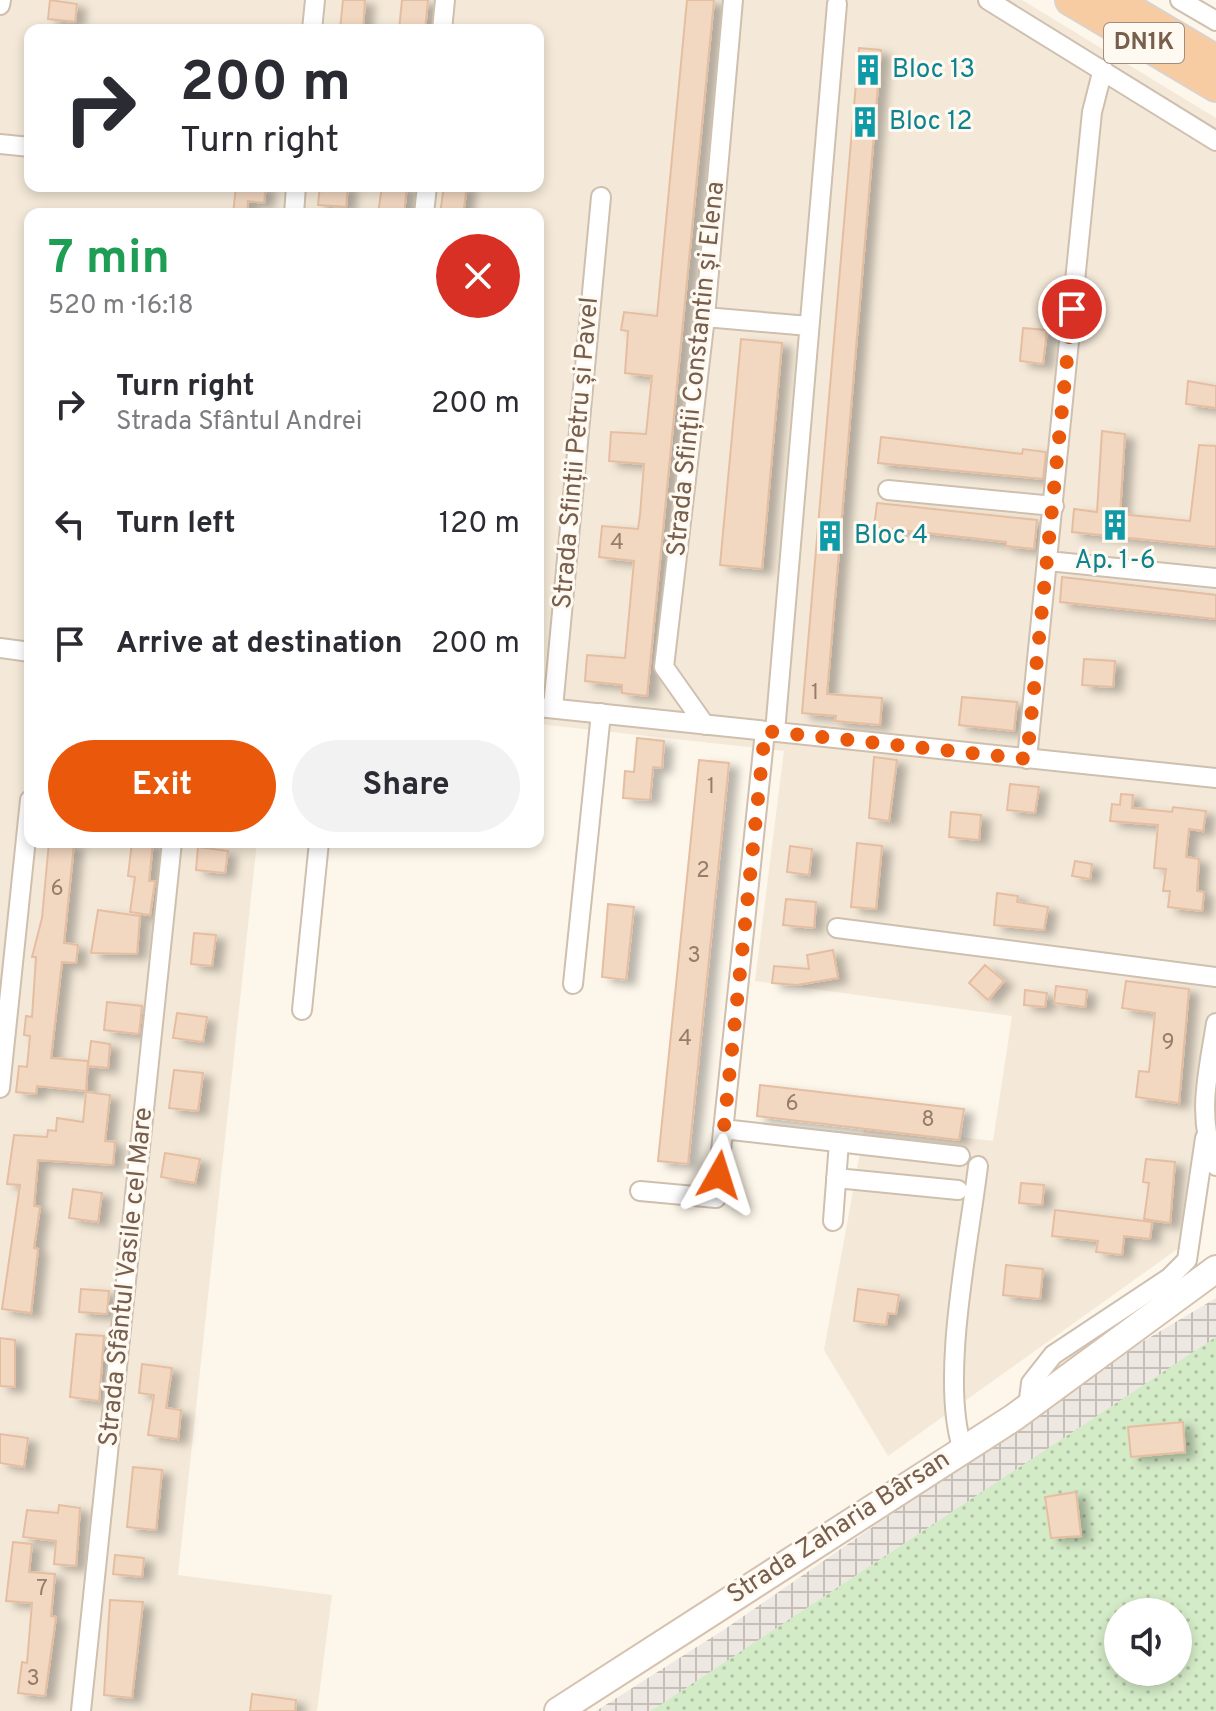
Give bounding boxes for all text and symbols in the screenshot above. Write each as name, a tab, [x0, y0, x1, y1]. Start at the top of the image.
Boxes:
road number: DN1K	[1104, 23, 1184, 63]
text: 200 m	[180, 50, 351, 120]
building icon: Bloc 13	[851, 53, 885, 87]
place label: Bloc 13	[892, 54, 975, 87]
icon: right	[48, 56, 152, 160]
building icon: Bloc 12	[848, 105, 882, 139]
place label: Bloc 12	[889, 106, 973, 139]
text: Turn right	[180, 119, 339, 165]
street label: Strada Sfinții Constantin și Elena	[661, 180, 733, 558]
text: 7 min	[48, 230, 170, 290]
button: close	[436, 234, 520, 318]
pin	[1038, 275, 1106, 343]
icon: arrive	[1050, 287, 1094, 331]
text: 520 m · 16:18	[48, 290, 194, 323]
street label: Strada Sfinții Petru și Pavel	[547, 296, 607, 610]
text: Turn right	[116, 369, 254, 406]
icon: right	[48, 382, 92, 426]
text: 200 m	[431, 386, 520, 423]
text: Strada Sfântul Andrei	[116, 406, 362, 439]
icon: left	[48, 502, 92, 546]
text: Turn left	[116, 506, 236, 543]
text: 120 m	[439, 506, 520, 543]
building icon: Ap. 1-6	[1098, 508, 1132, 542]
building icon: Bloc 4	[813, 519, 847, 553]
place label: Bloc 4	[854, 520, 928, 553]
house number: 4	[610, 530, 624, 557]
place label: Ap. 1-6	[1075, 545, 1155, 578]
icon: arrive	[48, 622, 92, 666]
text: Arrive at destination	[116, 626, 402, 663]
text: 200 m	[431, 626, 520, 663]
house number: 1	[811, 680, 819, 707]
button: Exit	[48, 740, 276, 832]
button: Share	[292, 740, 520, 832]
house number: 1	[707, 774, 715, 801]
house number: 2	[696, 858, 710, 885]
house number: 6	[50, 876, 64, 903]
house number: 3	[687, 943, 701, 970]
house number: 4	[678, 1026, 692, 1053]
house number: 9	[1161, 1030, 1175, 1057]
house number: 6	[785, 1091, 799, 1118]
street label: Strada Sfântul Vasile cel Mare	[93, 1106, 161, 1448]
house number: 8	[921, 1107, 935, 1134]
position arrow	[677, 1133, 761, 1217]
street label: Strada Zaharia Bârsan	[721, 1444, 957, 1612]
house number: 7	[36, 1576, 48, 1603]
map controls	[1104, 1598, 1192, 1686]
button: sound	[1104, 1598, 1192, 1686]
house number: 3	[26, 1666, 40, 1693]

